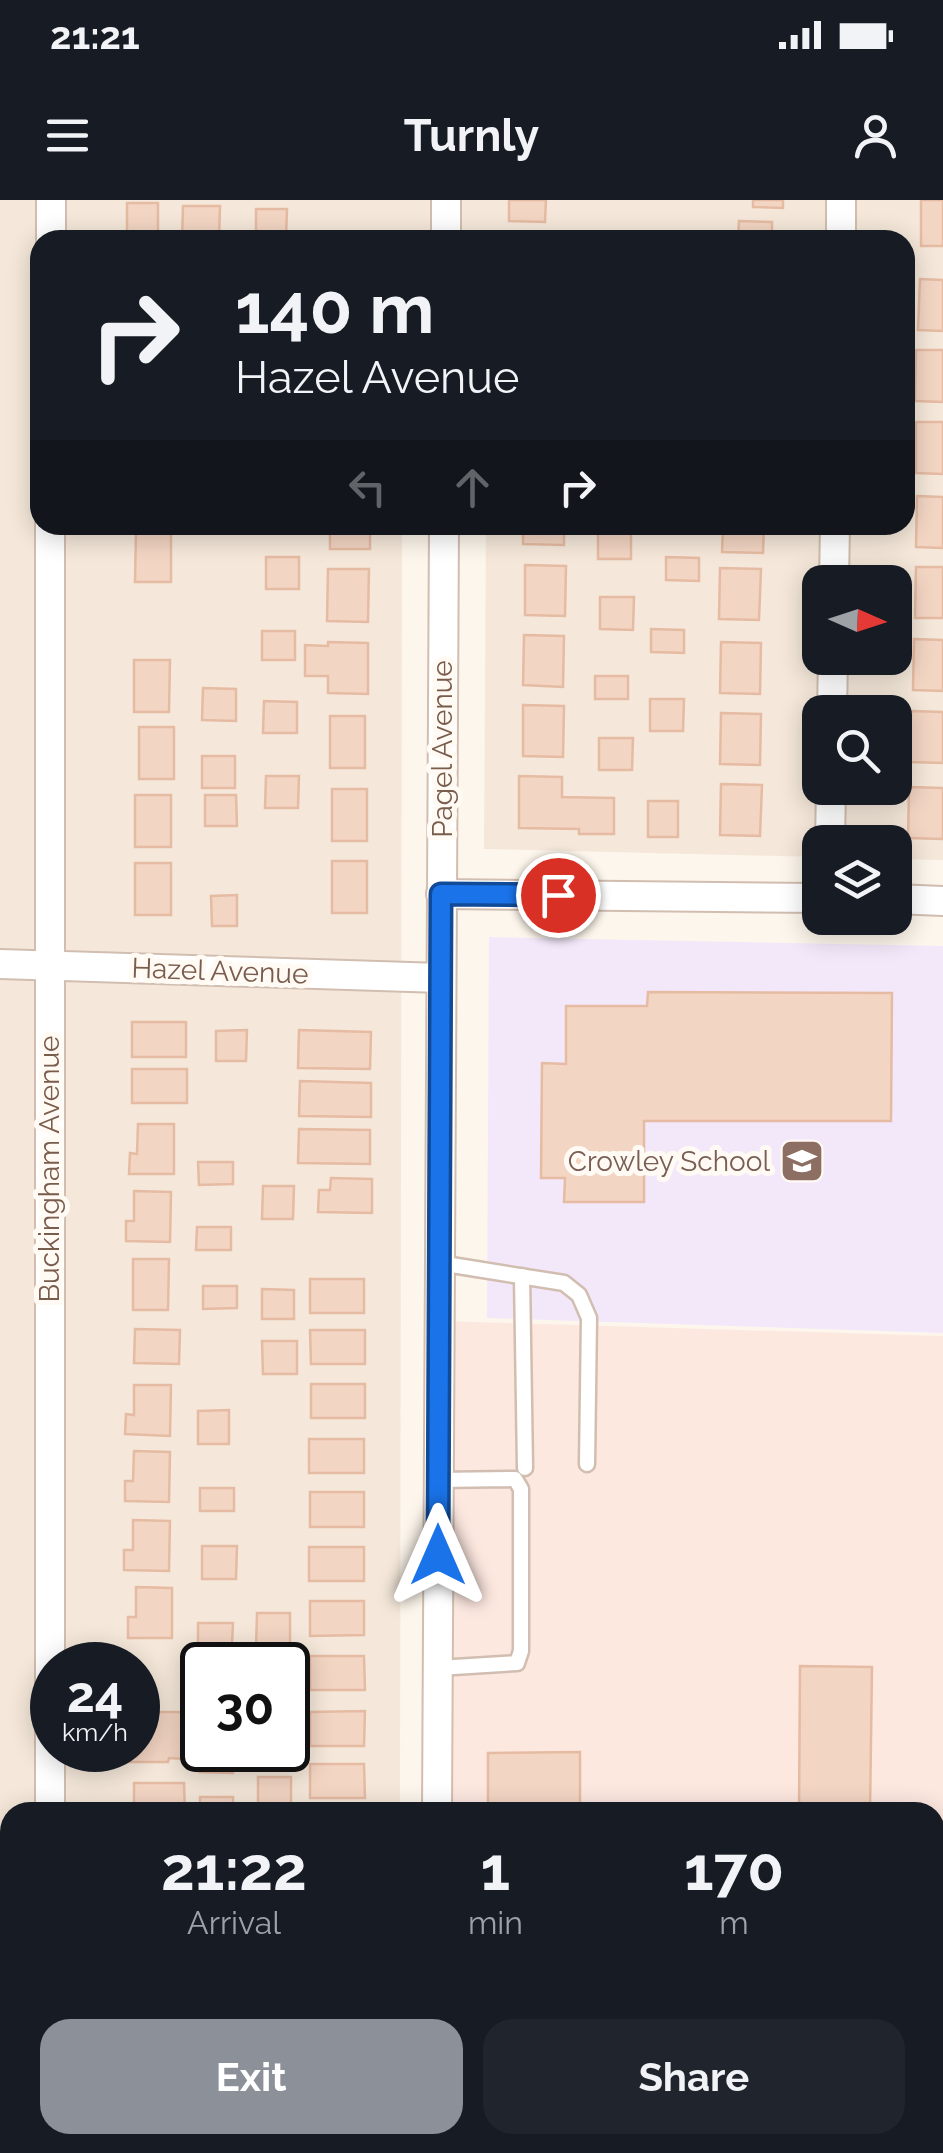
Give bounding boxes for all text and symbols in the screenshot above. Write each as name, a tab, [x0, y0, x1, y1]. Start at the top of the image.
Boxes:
text: 21:21	[50, 13, 140, 58]
icon: menu	[40, 108, 95, 163]
icon: person	[848, 108, 903, 163]
text: Turnly	[404, 109, 539, 162]
text: 140 m	[235, 267, 435, 349]
icon: right	[70, 270, 200, 400]
text: Hazel Avenue	[235, 351, 519, 404]
icon: left	[340, 460, 395, 515]
icon: ahead	[445, 460, 500, 515]
icon: right	[550, 460, 605, 515]
north arrow	[802, 565, 912, 675]
map controls	[802, 565, 912, 935]
street label: Pagel Avenue	[426, 660, 459, 838]
button: search	[802, 695, 912, 805]
button: layers	[802, 825, 912, 935]
pin	[516, 853, 601, 938]
icon: arrive	[531, 868, 586, 923]
street label: Hazel Avenue	[131, 951, 309, 991]
street label: Buckingham Avenue	[33, 1035, 66, 1303]
school or university icon: Crowley School	[779, 1138, 825, 1184]
place label: Crowley School	[568, 1145, 770, 1178]
position arrow	[386, 1503, 490, 1607]
speed limit sign: 30	[180, 1642, 310, 1772]
text: 24	[67, 1665, 123, 1724]
text: km/h	[62, 1717, 128, 1747]
text: 21:22	[161, 1834, 307, 1904]
text: 1	[481, 1834, 510, 1904]
text: 170	[684, 1834, 784, 1904]
text: Arrival	[187, 1904, 281, 1941]
text: min	[468, 1904, 523, 1941]
text: m	[719, 1904, 749, 1941]
button: Exit	[40, 2019, 463, 2134]
button: Share	[483, 2019, 905, 2134]

